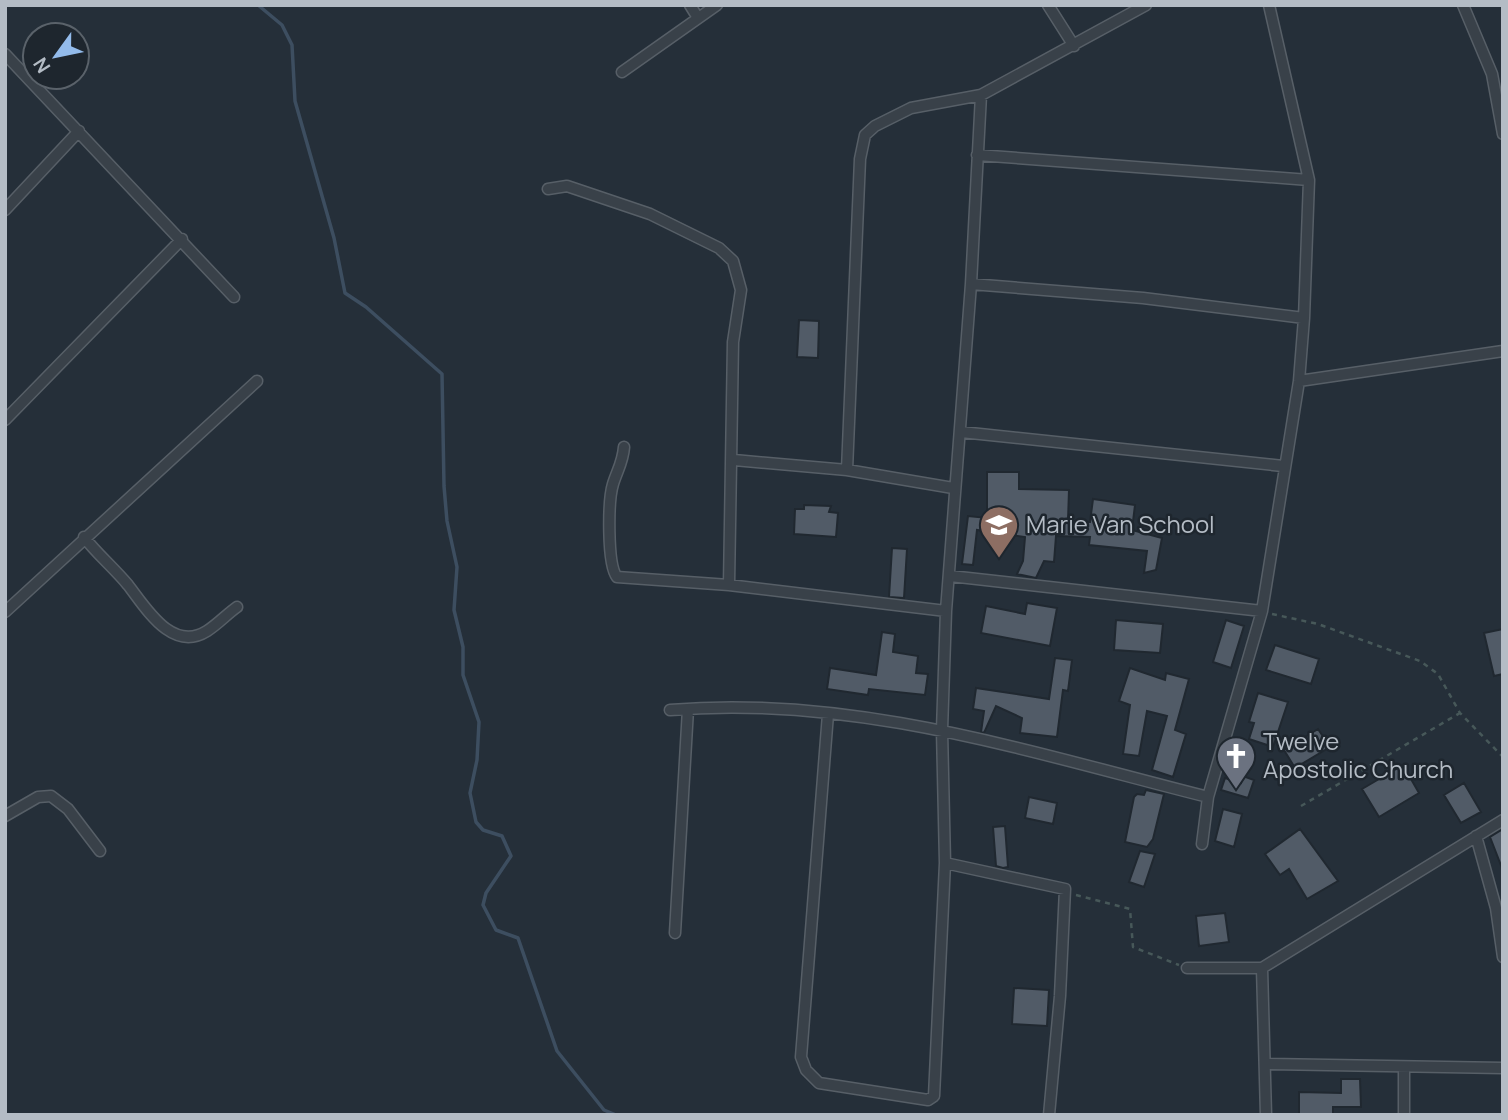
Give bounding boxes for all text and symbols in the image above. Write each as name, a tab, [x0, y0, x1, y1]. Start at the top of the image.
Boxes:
north arrow	[21, 21, 91, 91]
text: N	[27, 52, 56, 78]
school or university icon: Marie Van School	[978, 504, 1020, 559]
place label: Marie Van School	[1026, 507, 1215, 540]
place label: Twelve Apostolic Church	[1263, 724, 1453, 785]
church icon: Twelve Apostolic Church	[1215, 735, 1257, 790]

